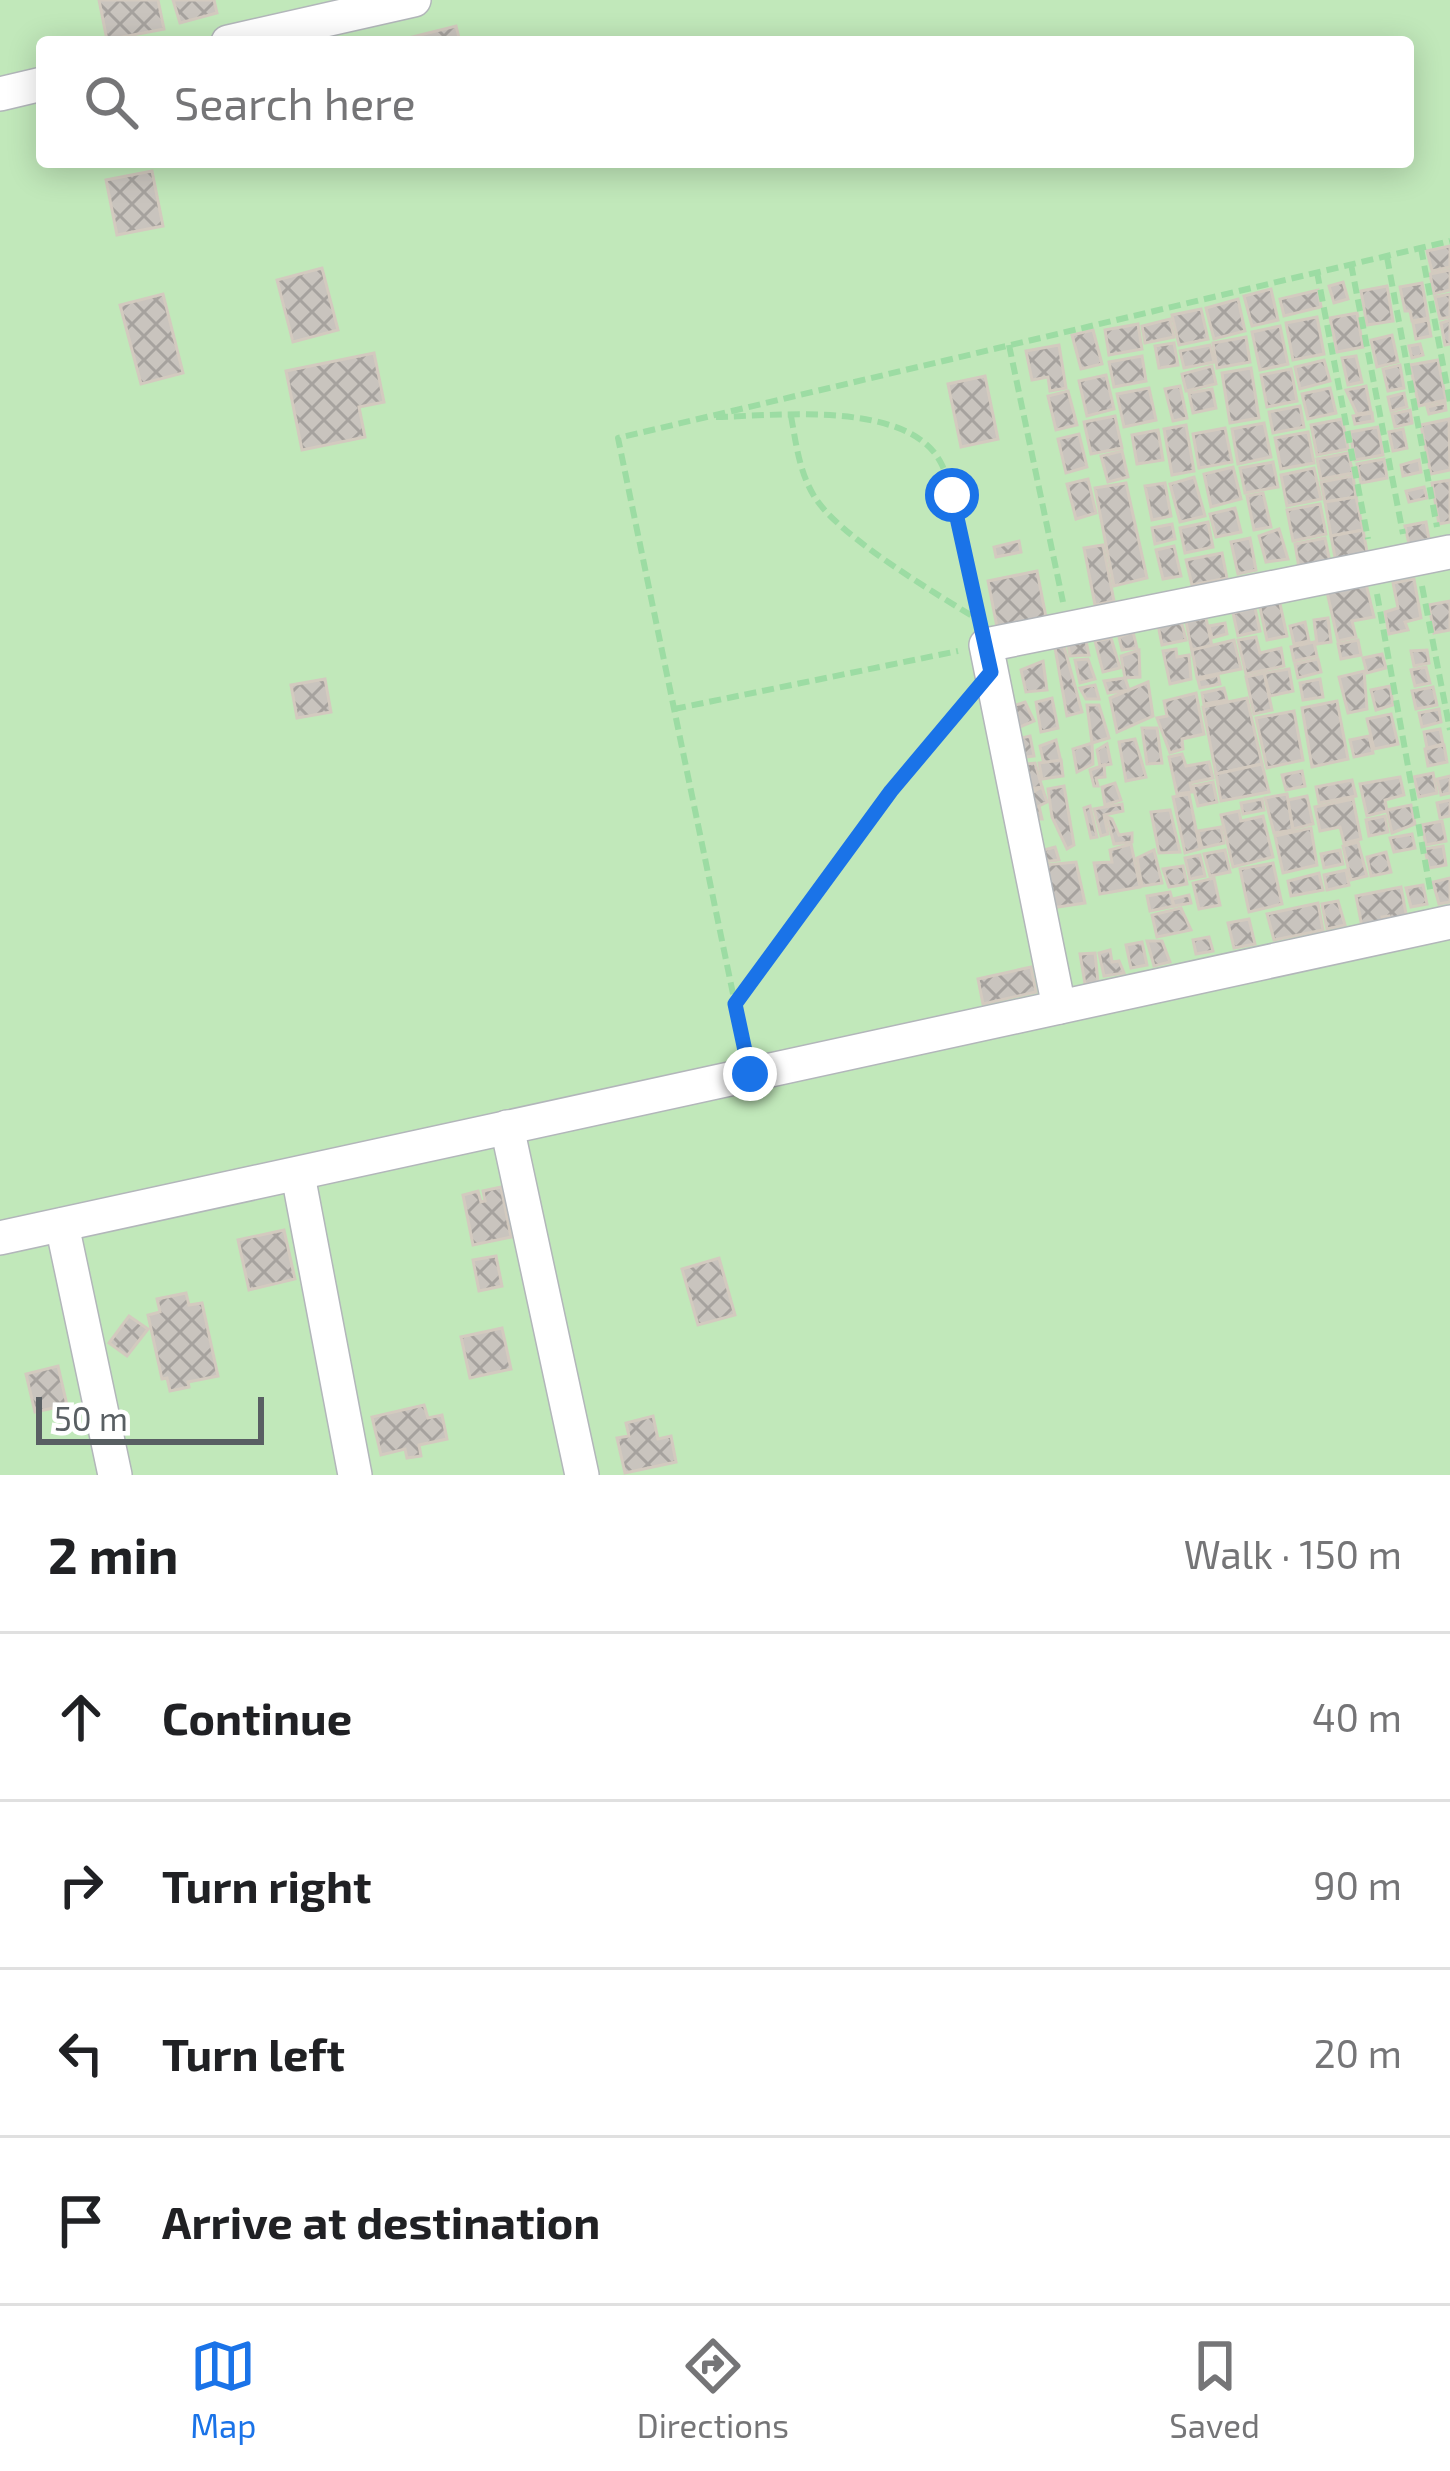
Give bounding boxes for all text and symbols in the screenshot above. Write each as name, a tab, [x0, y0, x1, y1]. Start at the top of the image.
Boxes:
search box	[36, 36, 1414, 168]
icon: search	[78, 69, 144, 135]
text: Search here	[174, 75, 416, 129]
route start	[925, 468, 979, 522]
route end	[723, 1047, 777, 1101]
scale bar	[36, 1391, 264, 1444]
text: 50 m	[54, 1398, 128, 1438]
text: 2 min	[48, 1523, 178, 1584]
text: Walk · 150 m	[1184, 1530, 1402, 1577]
icon: ahead	[48, 1684, 114, 1750]
text: Continue	[162, 1690, 352, 1744]
text: 40 m	[1312, 1693, 1402, 1740]
icon: right	[48, 1852, 114, 1918]
text: Turn right	[162, 1858, 371, 1912]
text: 90 m	[1313, 1861, 1402, 1908]
icon: left	[48, 2020, 114, 2086]
text: Turn left	[162, 2026, 345, 2080]
text: 20 m	[1314, 2029, 1402, 2076]
icon: arrive	[48, 2188, 114, 2254]
text: Arrive at destination	[162, 2194, 600, 2248]
tab: Map	[190, 2333, 256, 2445]
tab: Directions	[637, 2333, 789, 2445]
tab: Saved	[1169, 2333, 1260, 2445]

